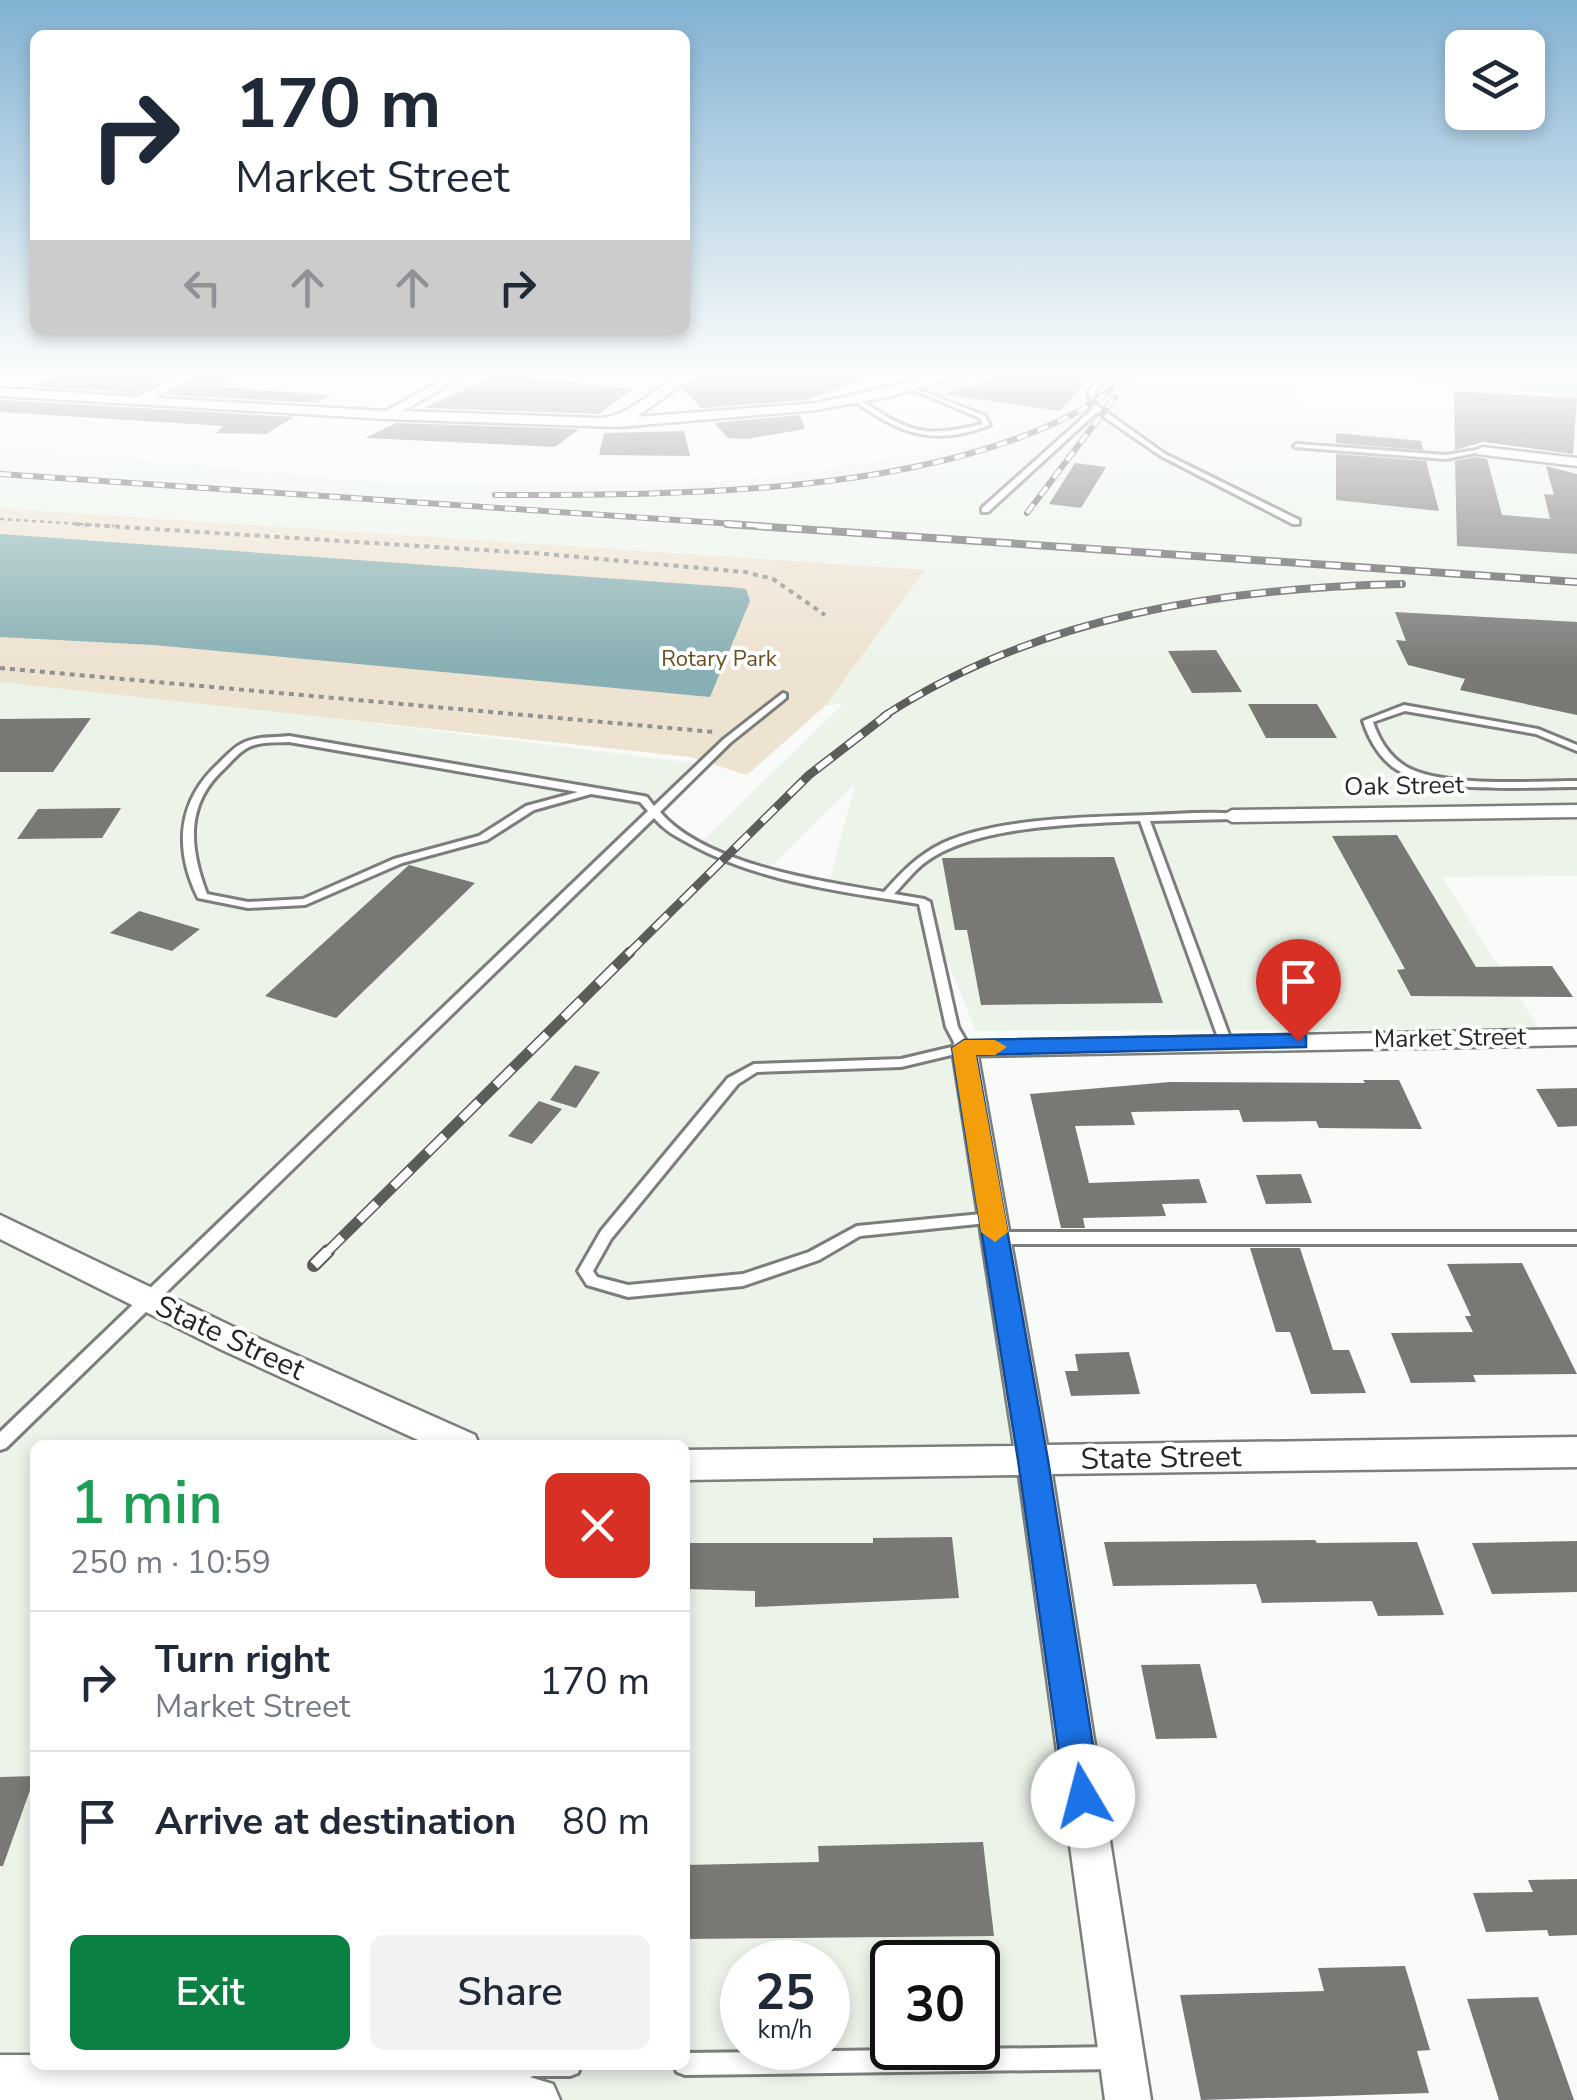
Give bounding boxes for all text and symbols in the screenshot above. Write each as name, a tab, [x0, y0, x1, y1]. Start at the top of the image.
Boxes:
map controls	[1445, 30, 1545, 130]
button: layers	[1445, 30, 1545, 130]
text: 170 m	[235, 56, 441, 152]
icon: right	[70, 70, 200, 200]
text: Market Street	[235, 147, 509, 208]
icon: left	[175, 260, 230, 315]
icon: ahead	[280, 260, 335, 315]
icon: ahead	[385, 260, 440, 315]
icon: right	[490, 260, 545, 315]
park label: Rotary Park	[661, 644, 778, 674]
street label: Oak Street	[1344, 768, 1464, 804]
pin	[1256, 939, 1341, 1042]
icon: arrive	[1271, 954, 1326, 1009]
street label: Market Street	[1373, 1020, 1527, 1056]
street label: State Street	[149, 1285, 312, 1391]
street label: State Street	[1080, 1436, 1242, 1480]
text: 1 min	[70, 1462, 223, 1544]
button: close	[545, 1473, 650, 1578]
text: 250 m · 10:59	[70, 1541, 271, 1584]
text: Turn right	[155, 1634, 330, 1685]
icon: right	[70, 1654, 125, 1709]
text: 170 m	[539, 1656, 650, 1707]
text: Market Street	[155, 1685, 350, 1728]
position arrow	[1031, 1744, 1135, 1848]
icon: arrive	[70, 1794, 125, 1849]
text: Arrive at destination	[155, 1796, 516, 1847]
text: 80 m	[562, 1796, 650, 1847]
button: Exit	[70, 1935, 350, 2050]
button: Share	[370, 1935, 650, 2050]
speed limit sign: 30	[870, 1940, 1000, 2070]
text: 25	[755, 1958, 815, 2027]
text: km/h	[757, 2013, 813, 2047]

